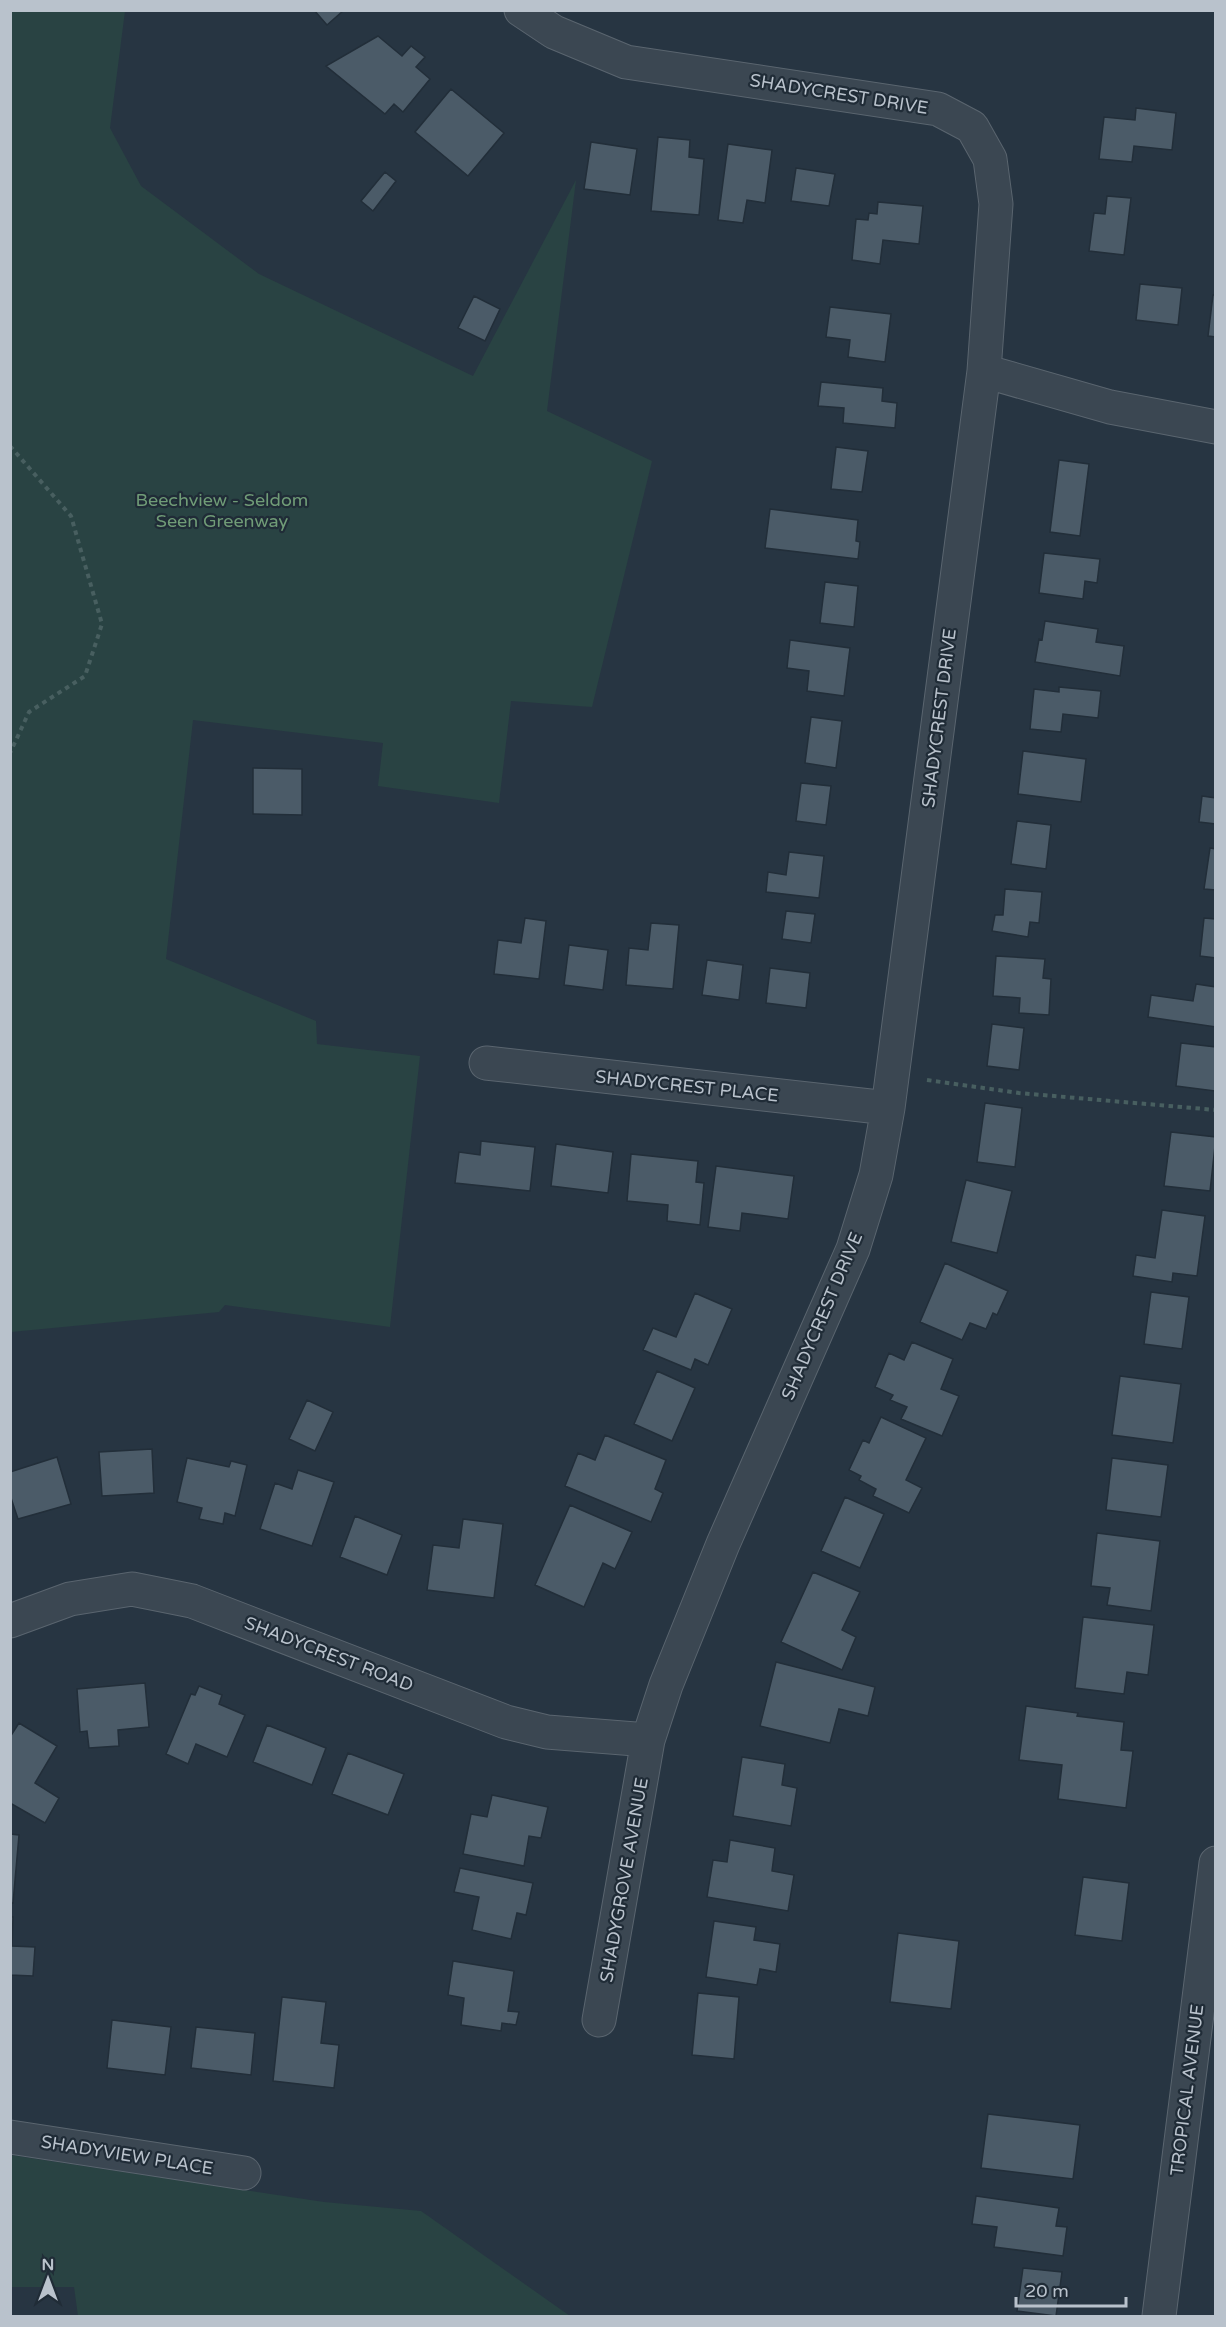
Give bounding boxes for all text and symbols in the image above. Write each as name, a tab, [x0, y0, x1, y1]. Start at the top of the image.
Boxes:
street label: SHADYCREST DRIVE	[748, 69, 930, 119]
park label: Beechview - Seldom Seen Greenway	[136, 489, 308, 532]
street label: SHADYCREST DRIVE	[917, 627, 961, 809]
street label: SHADYCREST PLACE	[594, 1065, 780, 1107]
street label: SHADYCREST DRIVE	[777, 1229, 867, 1403]
street label: SHADYCREST ROAD	[242, 1612, 416, 1696]
street label: SHADYGROVE AVENUE	[595, 1776, 653, 1984]
street label: TROPICAL AVENUE	[1166, 2003, 1208, 2177]
street label: SHADYVIEW PLACE	[39, 2131, 215, 2179]
north arrow	[18, 2249, 78, 2309]
text: N	[42, 2255, 54, 2275]
scale bar	[1016, 2270, 1126, 2308]
text: 20 m	[1025, 2280, 1069, 2302]

